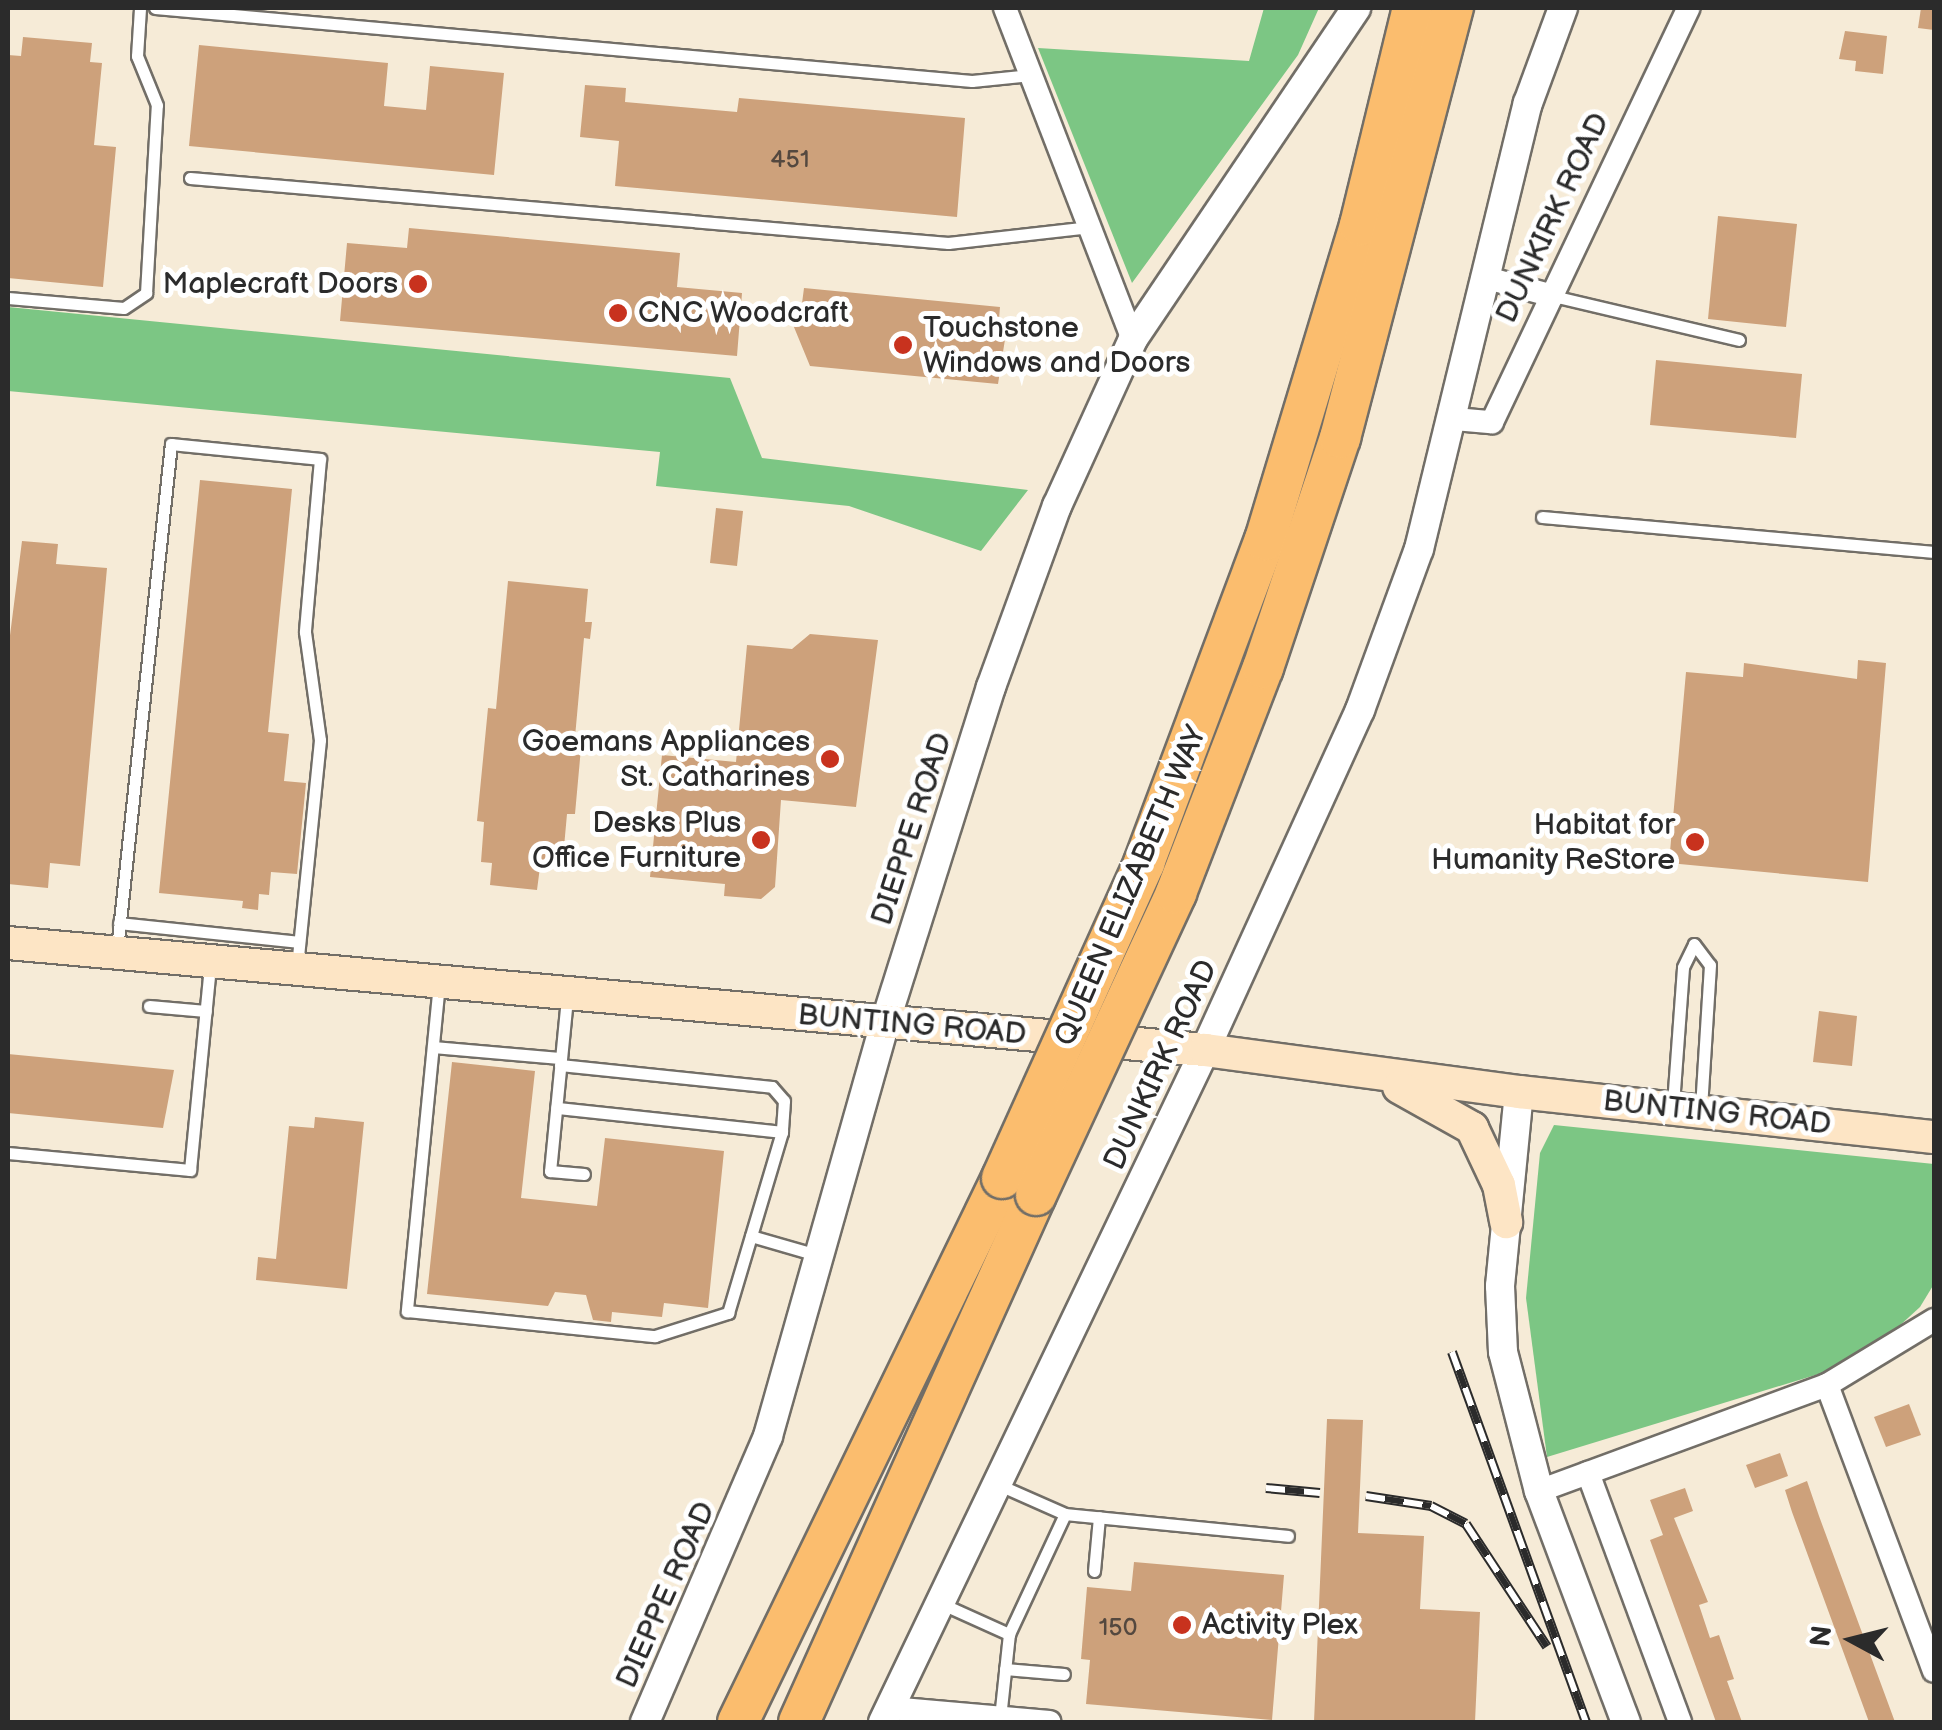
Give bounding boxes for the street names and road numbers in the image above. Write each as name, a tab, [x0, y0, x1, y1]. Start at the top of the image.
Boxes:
street label: DUNKIRK ROAD	[1489, 107, 1617, 329]
street label: QUEEN ELIZABETH WAY	[1047, 720, 1215, 1052]
street label: DIEPPE ROAD	[864, 728, 960, 930]
street label: DUNKIRK ROAD	[1097, 954, 1225, 1176]
street label: BUNTING ROAD	[796, 997, 1028, 1053]
street label: BUNTING ROAD	[1601, 1083, 1833, 1143]
street label: DIEPPE ROAD	[609, 1496, 723, 1694]

